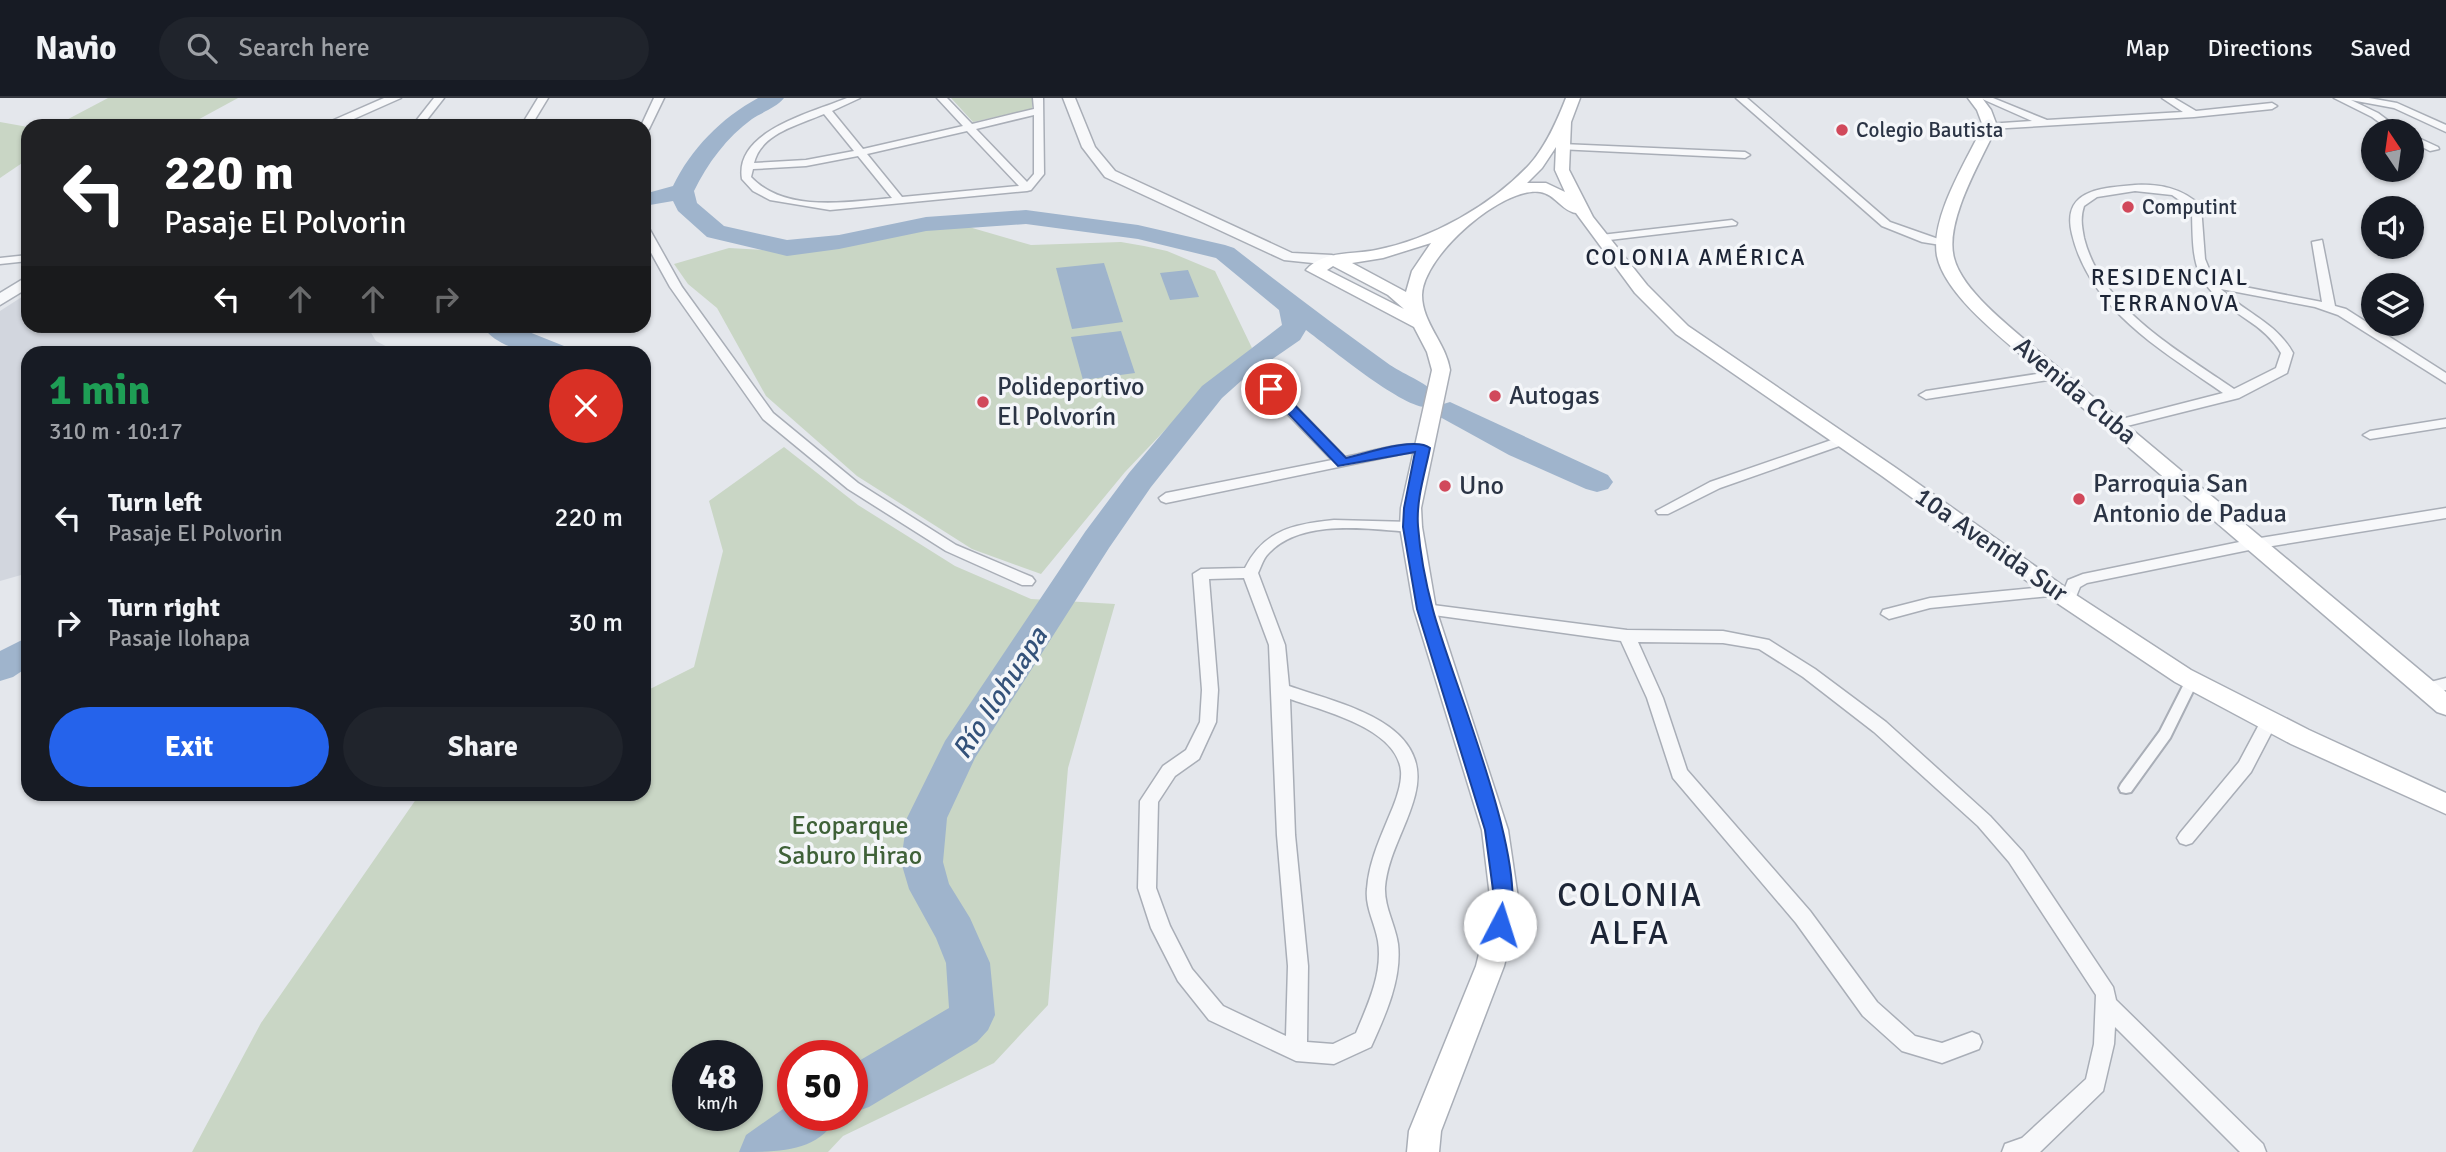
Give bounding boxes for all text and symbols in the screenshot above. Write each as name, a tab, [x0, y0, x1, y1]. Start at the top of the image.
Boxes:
search box	[159, 17, 649, 80]
text: Navio	[35, 28, 117, 69]
icon: search	[183, 29, 221, 67]
text: Search here	[239, 32, 370, 64]
text: Map	[2125, 33, 2170, 63]
text: Directions	[2208, 33, 2313, 63]
text: Saved	[2351, 33, 2411, 63]
place label: Colegio Bautista	[1856, 117, 2003, 143]
north arrow	[2361, 119, 2424, 182]
map controls	[2361, 119, 2424, 336]
marker: Colegio Bautista	[1834, 122, 1850, 138]
text: 220 m	[164, 143, 294, 203]
icon: left	[49, 147, 140, 238]
place label: Computint	[2142, 194, 2237, 220]
button: sound	[2361, 196, 2424, 259]
marker: Computint	[2120, 199, 2136, 215]
text: Pasaje El Polvorin	[164, 203, 407, 242]
district label: COLONIA AMÉRICA	[1585, 243, 1807, 272]
district label: RESIDENCIAL TERRANOVA	[2091, 263, 2249, 318]
button: layers	[2361, 273, 2424, 336]
icon: left	[208, 280, 246, 318]
icon: ahead	[281, 280, 319, 318]
icon: ahead	[354, 280, 392, 318]
icon: right	[427, 280, 465, 318]
street label: Avenida Cuba	[2007, 330, 2143, 452]
pin	[1241, 359, 1301, 419]
text: 1 min	[49, 365, 150, 416]
button: close	[549, 369, 623, 443]
icon: arrive	[1252, 370, 1290, 408]
place label: Polideportivo El Polvorín	[997, 371, 1144, 433]
place label: Autogas	[1509, 380, 1600, 412]
marker: Autogas	[1487, 388, 1503, 404]
marker: Polideportivo El Polvorín	[975, 394, 991, 410]
text: 310 m · 10:17	[49, 417, 183, 446]
place label: Parroquia San Antonio de Padua	[2093, 468, 2287, 530]
place label: Uno	[1459, 470, 1504, 502]
marker: Uno	[1437, 478, 1453, 494]
street label: 10a Avenida Sur	[1908, 481, 2074, 610]
text: Turn left	[108, 487, 202, 519]
marker: Parroquia San Antonio de Padua	[2071, 491, 2087, 507]
icon: left	[49, 499, 87, 537]
text: 220 m	[554, 502, 623, 534]
text: Pasaje El Polvorin	[108, 519, 282, 548]
text: Turn right	[108, 592, 220, 624]
icon: right	[49, 604, 87, 642]
text: 30 m	[568, 607, 623, 639]
water label: Río Ilohuapa	[945, 620, 1055, 765]
text: Pasaje Ilohapa	[108, 624, 250, 653]
button: Exit	[49, 707, 329, 787]
button: Share	[343, 707, 623, 787]
park label: Ecoparque Saburo Hirao	[778, 810, 922, 872]
district label: COLONIA ALFA	[1557, 875, 1703, 954]
position arrow	[1463, 888, 1537, 962]
speed limit sign: 50	[777, 1040, 868, 1131]
text: 48	[699, 1055, 736, 1098]
text: km/h	[697, 1092, 738, 1114]

